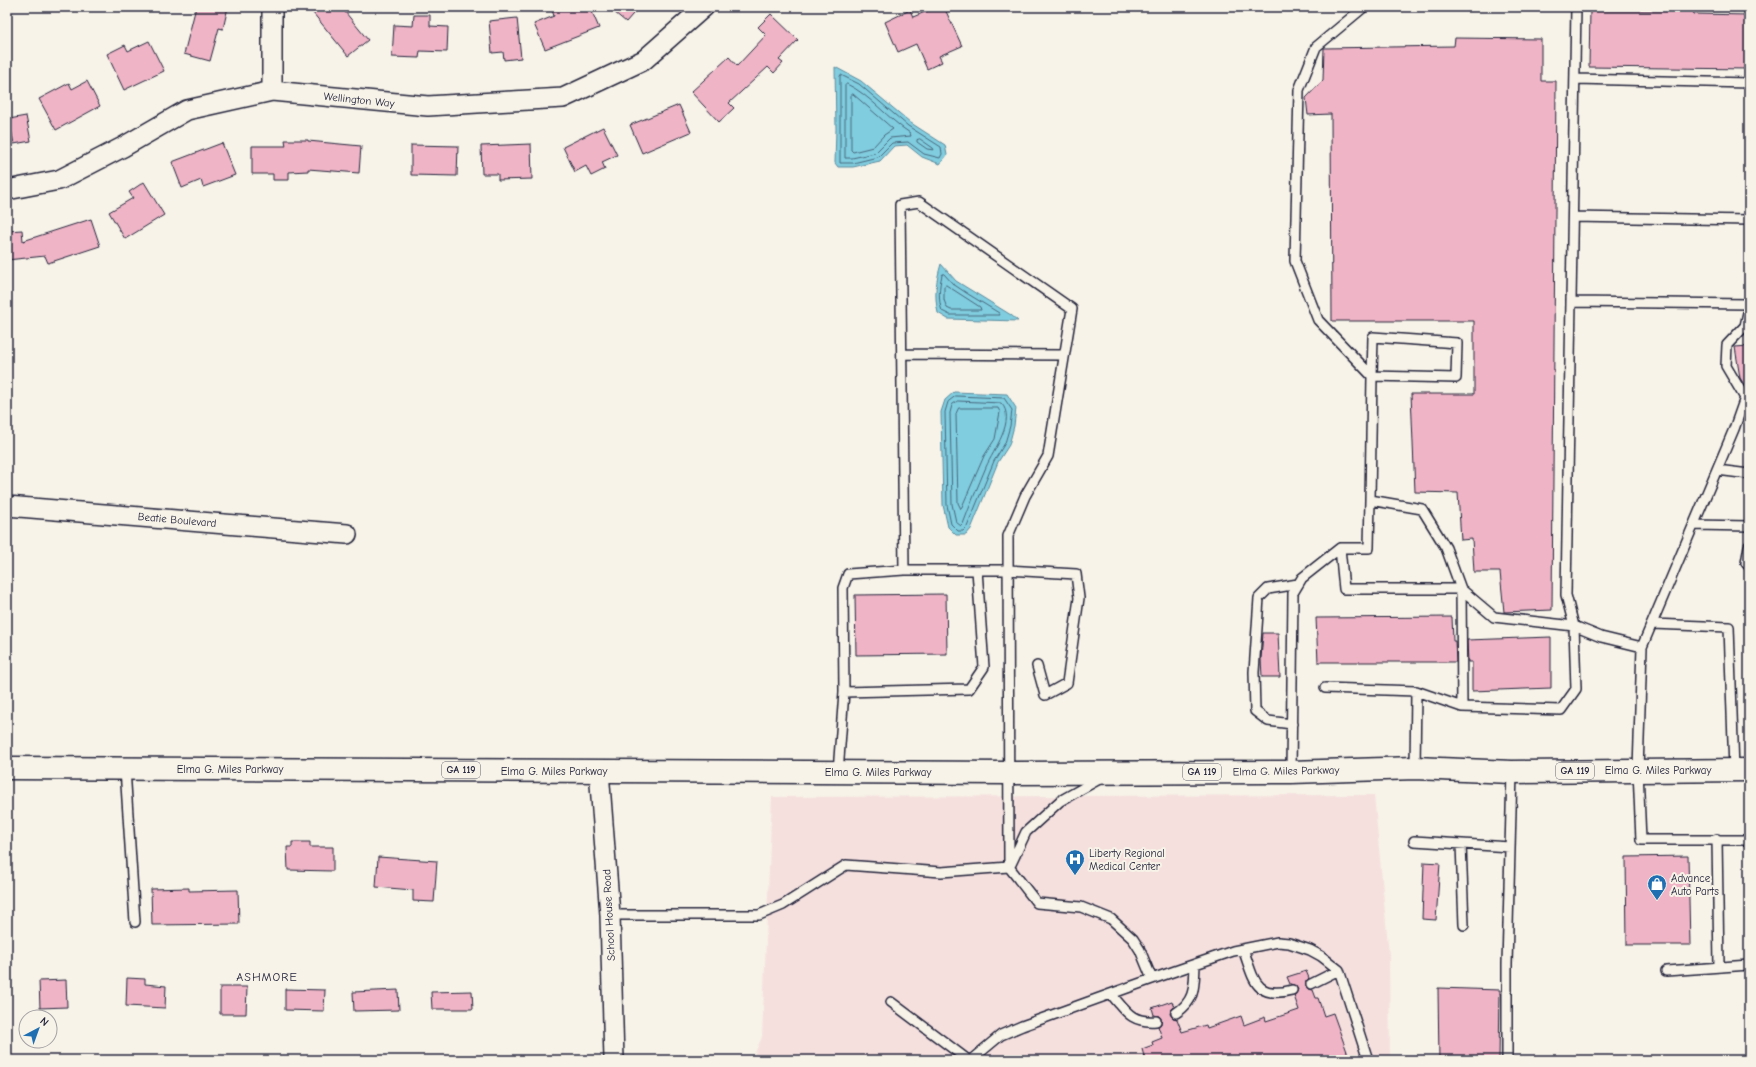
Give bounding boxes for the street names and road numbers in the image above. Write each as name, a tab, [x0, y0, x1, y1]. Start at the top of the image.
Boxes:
street label: Wellington Way	[323, 90, 395, 110]
street label: Beatie Boulevard	[137, 510, 217, 530]
road number: GA 119	[442, 762, 480, 778]
street label: Elma G. Miles Parkway	[177, 763, 283, 776]
road number: GA 119	[1556, 763, 1594, 779]
road number: GA 119	[1183, 764, 1221, 780]
street label: Elma G. Miles Parkway	[1233, 764, 1340, 778]
street label: Elma G. Miles Parkway	[1605, 764, 1711, 777]
street label: Elma G. Miles Parkway	[501, 765, 607, 778]
street label: Elma G. Miles Parkway	[825, 766, 931, 779]
street label: School House Road	[600, 869, 618, 961]

